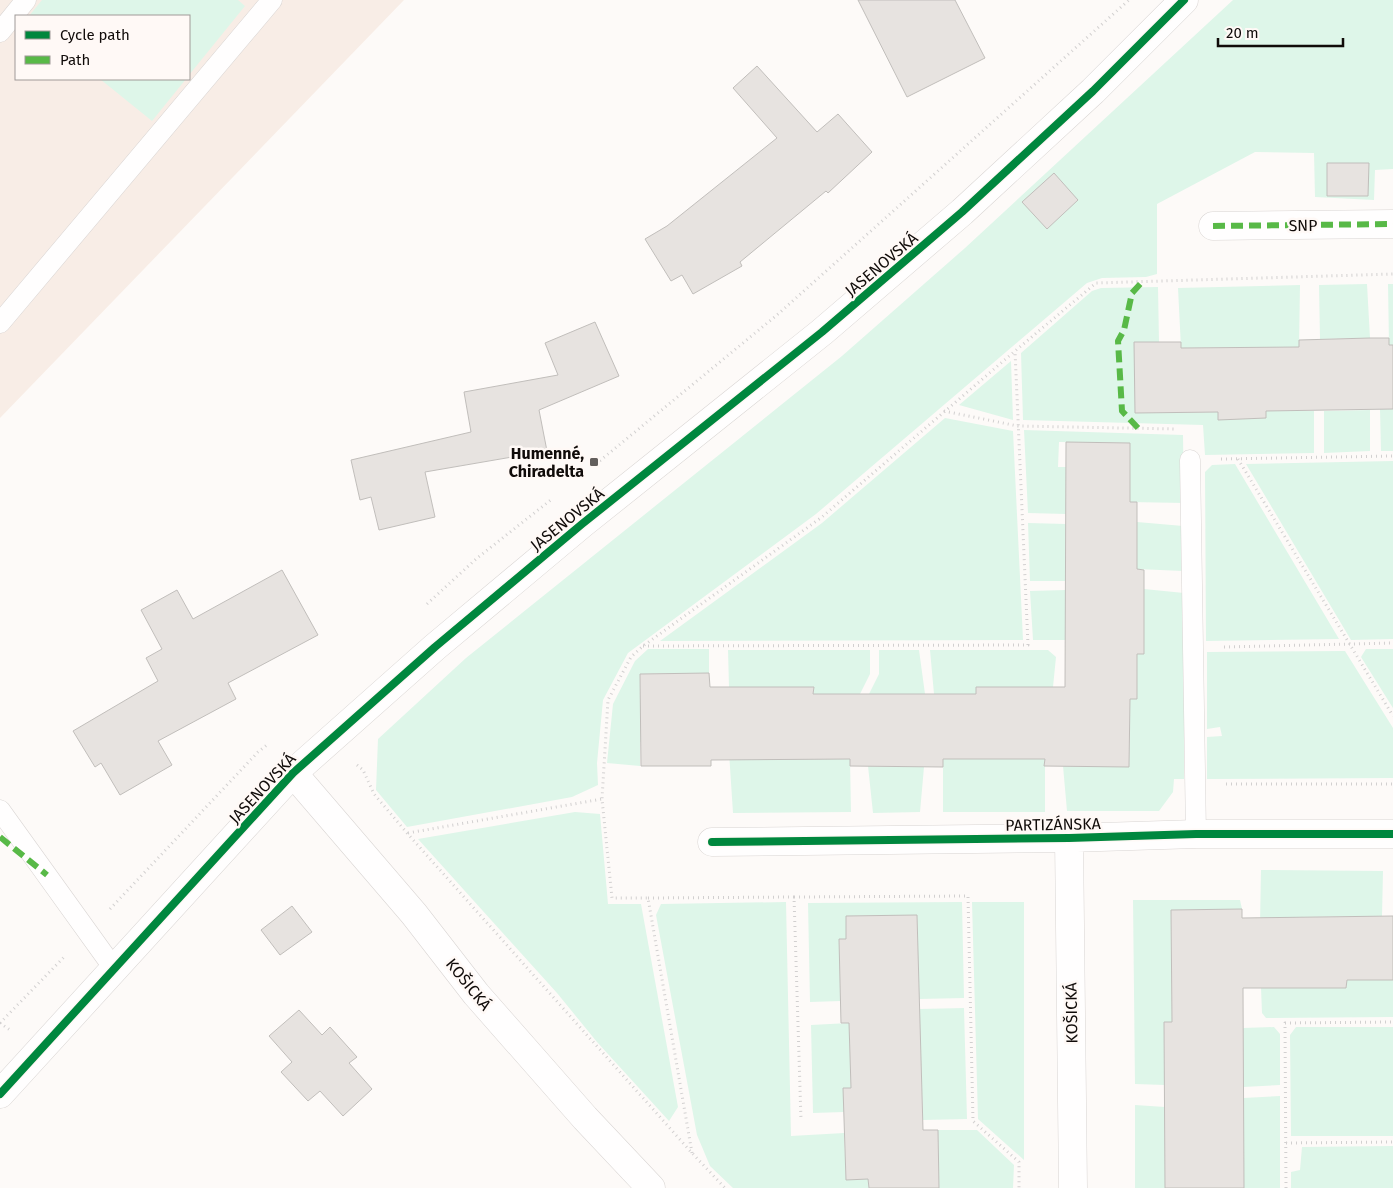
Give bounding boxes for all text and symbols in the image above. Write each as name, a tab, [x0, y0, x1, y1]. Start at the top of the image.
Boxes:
legend	[15, 15, 190, 80]
scale bar	[1218, 15, 1343, 47]
text: 20 m	[1226, 24, 1259, 42]
text: Cycle path	[60, 26, 130, 44]
text: Path	[60, 51, 90, 69]
street label: SNP	[1288, 216, 1318, 235]
street label: JASENOVSKÁ	[840, 227, 922, 300]
place label: Humenné, Chiradelta	[509, 444, 584, 481]
marker: Humenné, Chiradelta	[588, 456, 600, 468]
street label: JASENOVSKÁ	[526, 483, 609, 555]
street label: JASENOVSKÁ	[224, 748, 300, 827]
street label: PARTIZÁNSKA	[1005, 813, 1102, 835]
street label: KOŠICKÁ	[442, 954, 497, 1015]
street label: KOŠICKÁ	[1060, 981, 1082, 1044]

